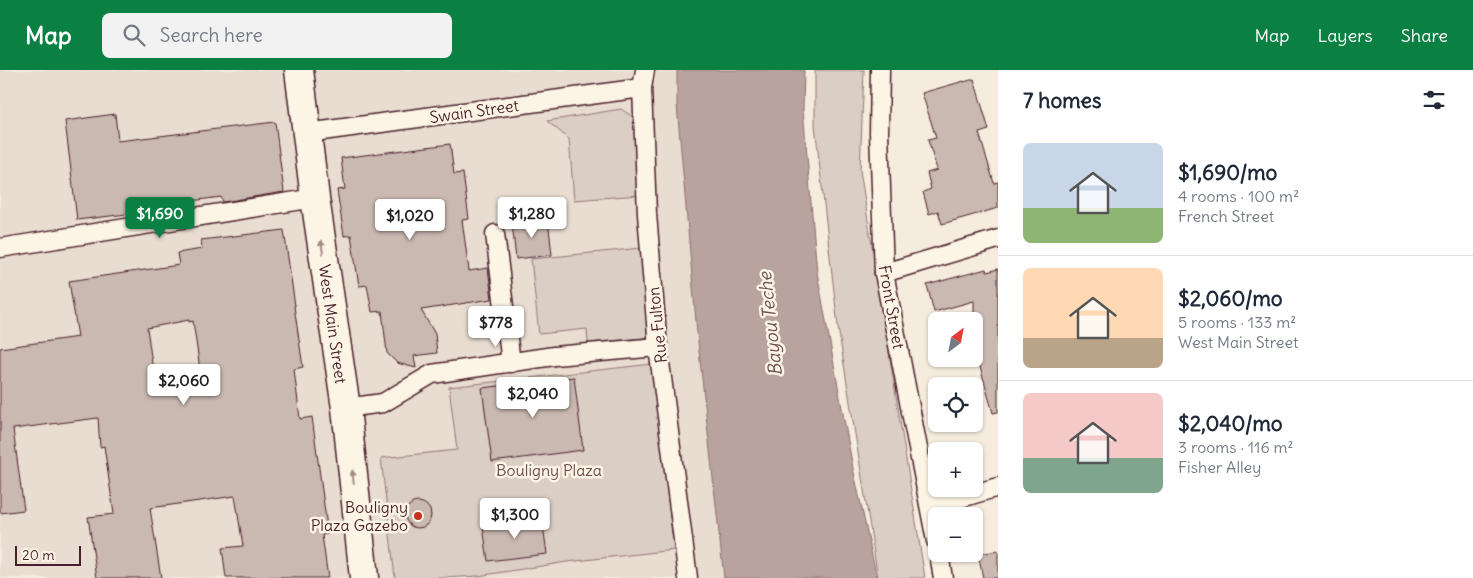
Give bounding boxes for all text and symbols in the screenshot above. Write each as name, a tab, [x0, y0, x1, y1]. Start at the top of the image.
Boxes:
search box	[102, 13, 452, 58]
text: Map	[25, 20, 72, 50]
icon: search	[120, 21, 148, 49]
text: Search here	[160, 23, 263, 47]
text: Map	[1254, 24, 1289, 47]
text: Layers	[1317, 24, 1373, 47]
text: Share	[1401, 24, 1448, 47]
icon: filters	[1420, 86, 1448, 114]
text: 7 homes	[1023, 87, 1102, 114]
street label: Swain Street	[428, 95, 520, 127]
text: $1,690/mo	[1178, 159, 1277, 186]
icon: home	[1063, 163, 1123, 223]
text: 4 rooms · 100 m²	[1178, 186, 1299, 206]
pin: $1,690	[119, 196, 201, 239]
pin: $1,280	[491, 196, 573, 239]
pin: $1,020	[369, 198, 451, 241]
text: $1,690	[136, 203, 184, 223]
text: $1,280	[509, 203, 555, 223]
text: $1,020	[386, 205, 434, 225]
text: French Street	[1178, 206, 1274, 226]
one-way arrow	[318, 239, 326, 255]
street label: West Main Street	[315, 263, 351, 386]
street label: Front Street	[875, 264, 909, 351]
water label: Bayou Teche	[753, 270, 787, 377]
text: $2,060/mo	[1178, 285, 1283, 312]
street label: Rue Fulton	[643, 286, 671, 364]
icon: home	[1063, 288, 1123, 348]
pin: $778	[466, 306, 526, 348]
text: $778	[479, 312, 513, 332]
north arrow	[928, 312, 982, 368]
map controls	[928, 312, 983, 562]
text: 5 rooms · 133 m²	[1178, 312, 1296, 332]
text: West Main Street	[1178, 332, 1298, 352]
pin: $2,060	[143, 364, 225, 406]
text: $2,060	[158, 370, 210, 390]
pin: $2,040	[492, 376, 574, 419]
button: locate	[928, 377, 983, 432]
text: $2,040	[507, 383, 559, 403]
text: $2,040/mo	[1178, 410, 1283, 437]
icon: home	[1063, 413, 1123, 473]
text: 3 rooms · 116 m²	[1178, 437, 1294, 457]
button: +	[928, 442, 983, 497]
text: Fisher Alley	[1178, 457, 1261, 477]
park label: Bouligny Plaza	[496, 460, 602, 480]
one-way arrow	[349, 469, 357, 485]
place label: Bouligny Plaza Gazebo	[311, 497, 408, 535]
pin: $1,300	[474, 498, 556, 540]
text: $1,300	[491, 504, 539, 524]
button: −	[928, 507, 983, 562]
marker: Bouligny Plaza Gazebo	[412, 510, 424, 522]
scale bar	[15, 543, 81, 566]
text: 20 m	[22, 546, 55, 564]

